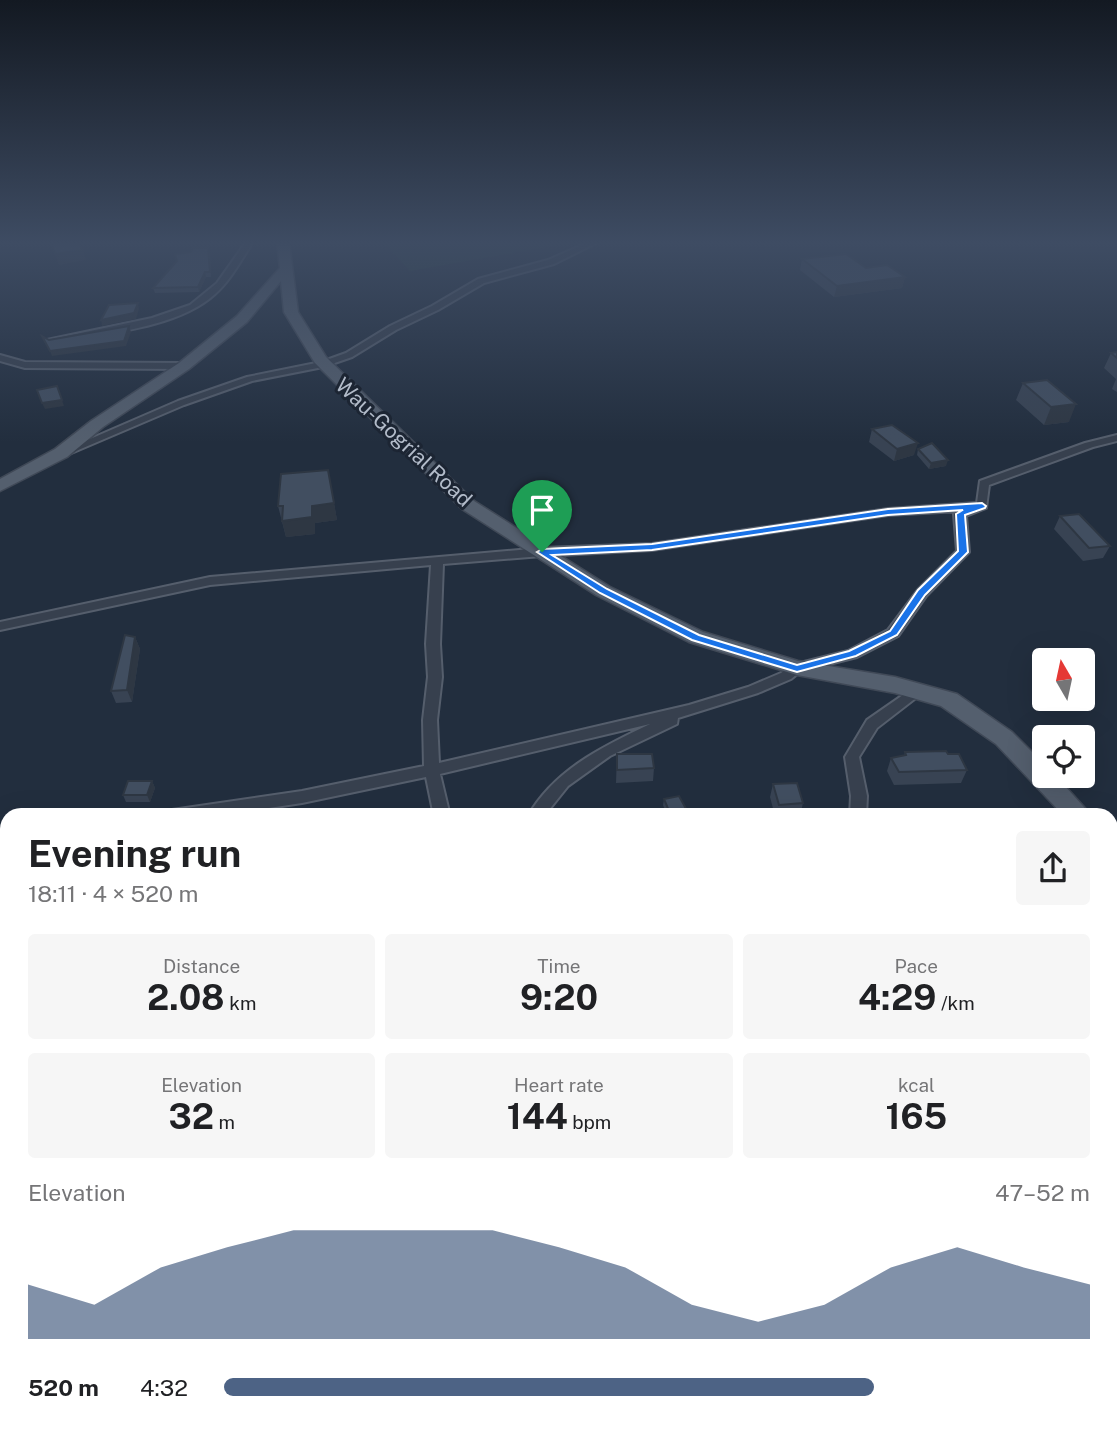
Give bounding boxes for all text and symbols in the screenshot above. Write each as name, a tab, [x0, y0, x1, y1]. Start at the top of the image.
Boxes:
street label: Wau-Gogrial Road	[331, 372, 477, 512]
pin	[512, 480, 572, 552]
icon: arrive	[523, 491, 561, 529]
north arrow	[1032, 648, 1096, 710]
map controls	[1032, 648, 1095, 788]
button: locate	[1032, 725, 1095, 788]
text: Evening run	[28, 831, 241, 876]
button: share	[1016, 831, 1090, 905]
text: 18:11 · 4 × 520 m	[28, 880, 199, 907]
text: Distance	[163, 955, 240, 977]
text: Time	[537, 955, 581, 977]
text: Pace	[895, 955, 938, 977]
text: 2.08	[147, 977, 225, 1018]
text: 9:20	[520, 977, 598, 1018]
text: 4:29	[858, 977, 936, 1018]
text: km	[225, 992, 256, 1014]
text: /km	[936, 992, 975, 1014]
text: Elevation	[161, 1074, 242, 1096]
text: Heart rate	[514, 1074, 604, 1096]
text: kcal	[898, 1074, 935, 1096]
text: 32	[168, 1096, 214, 1137]
text: 144	[507, 1096, 568, 1137]
text: 165	[885, 1096, 947, 1137]
text: m	[214, 1111, 235, 1133]
text: bpm	[568, 1111, 611, 1133]
text: Elevation	[28, 1179, 126, 1206]
text: 47–52 m	[995, 1179, 1090, 1206]
text: 520 m	[28, 1374, 99, 1401]
text: 4:32	[140, 1374, 188, 1401]

